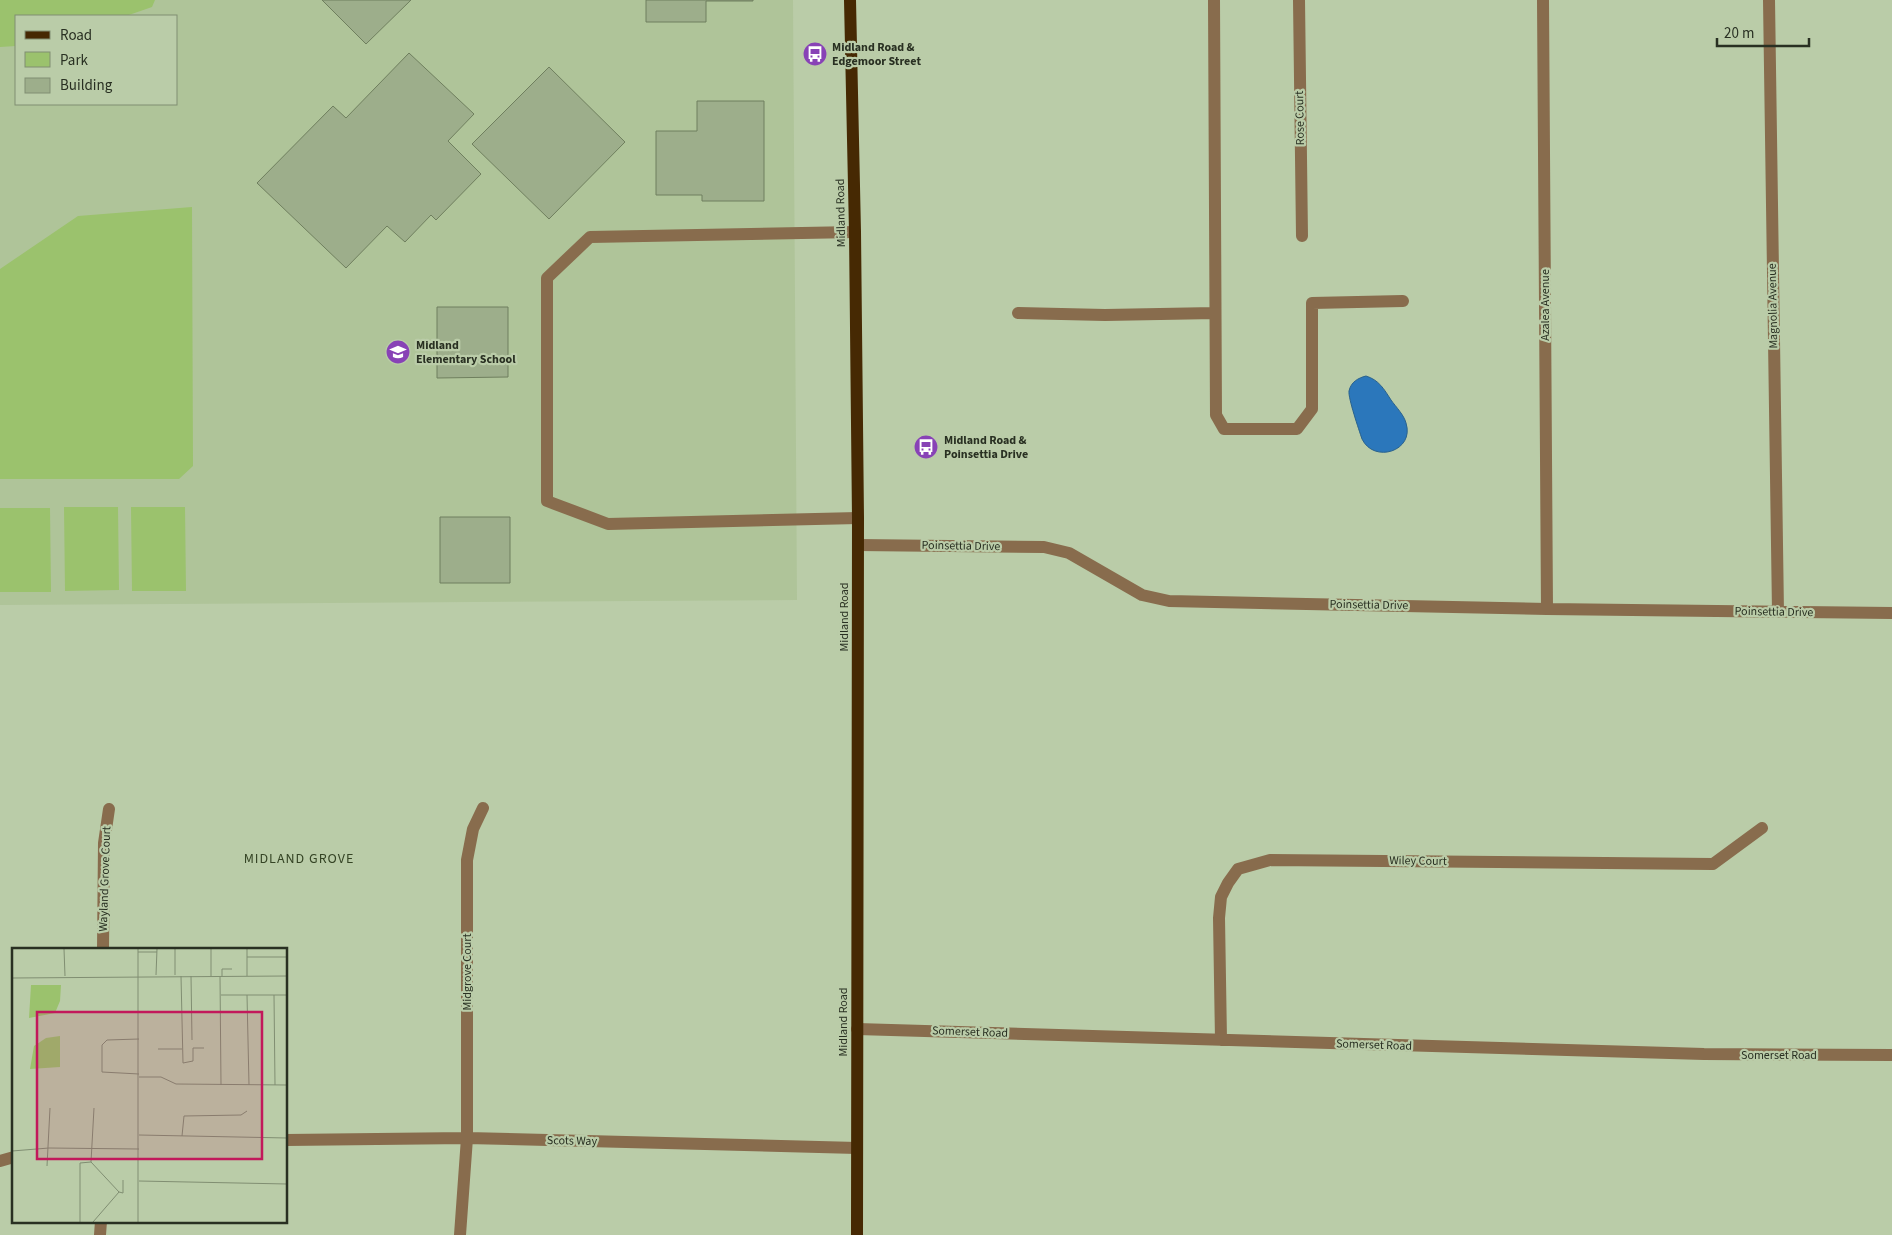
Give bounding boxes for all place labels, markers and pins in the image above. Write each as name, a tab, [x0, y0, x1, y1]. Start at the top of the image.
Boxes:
place label: Midland Road & Edgemoor Street	[832, 39, 921, 70]
bus stop icon: Midland Road & Edgemoor Street	[802, 41, 828, 67]
place label: Midland Elementary School	[416, 337, 516, 368]
school or university icon: Midland Elementary School	[385, 339, 411, 365]
place label: Midland Road & Poinsettia Drive	[944, 432, 1028, 463]
bus stop icon: Midland Road & Poinsettia Drive	[913, 434, 939, 460]

